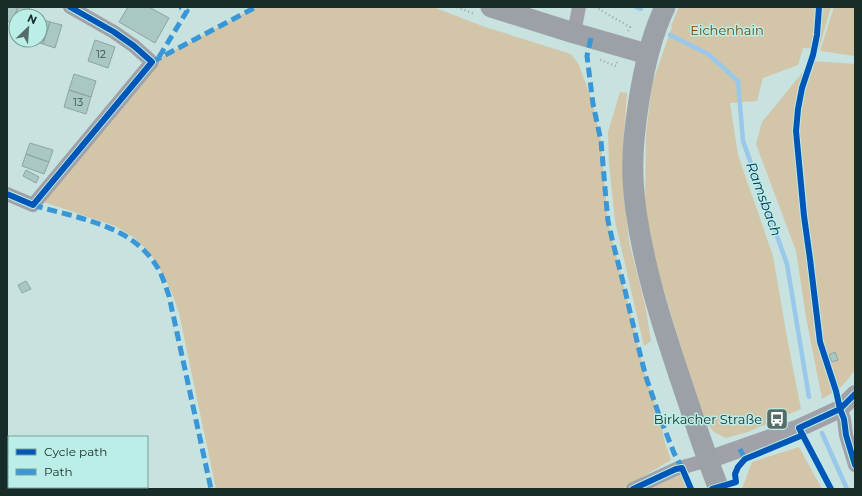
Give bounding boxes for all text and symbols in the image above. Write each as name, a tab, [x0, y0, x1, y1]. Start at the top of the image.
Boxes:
north arrow	[8, 8, 48, 48]
text: N	[25, 11, 39, 27]
park label: Eichenhain	[690, 22, 764, 38]
house number: 12	[96, 47, 106, 61]
house number: 13	[73, 95, 83, 109]
water label: Ramsbach	[742, 159, 786, 239]
bus stop icon: Birkacher Straße	[764, 406, 790, 432]
place label: Birkacher Straße	[654, 411, 762, 427]
legend	[8, 436, 148, 488]
text: Cycle path	[44, 444, 107, 459]
text: Path	[44, 464, 73, 479]

